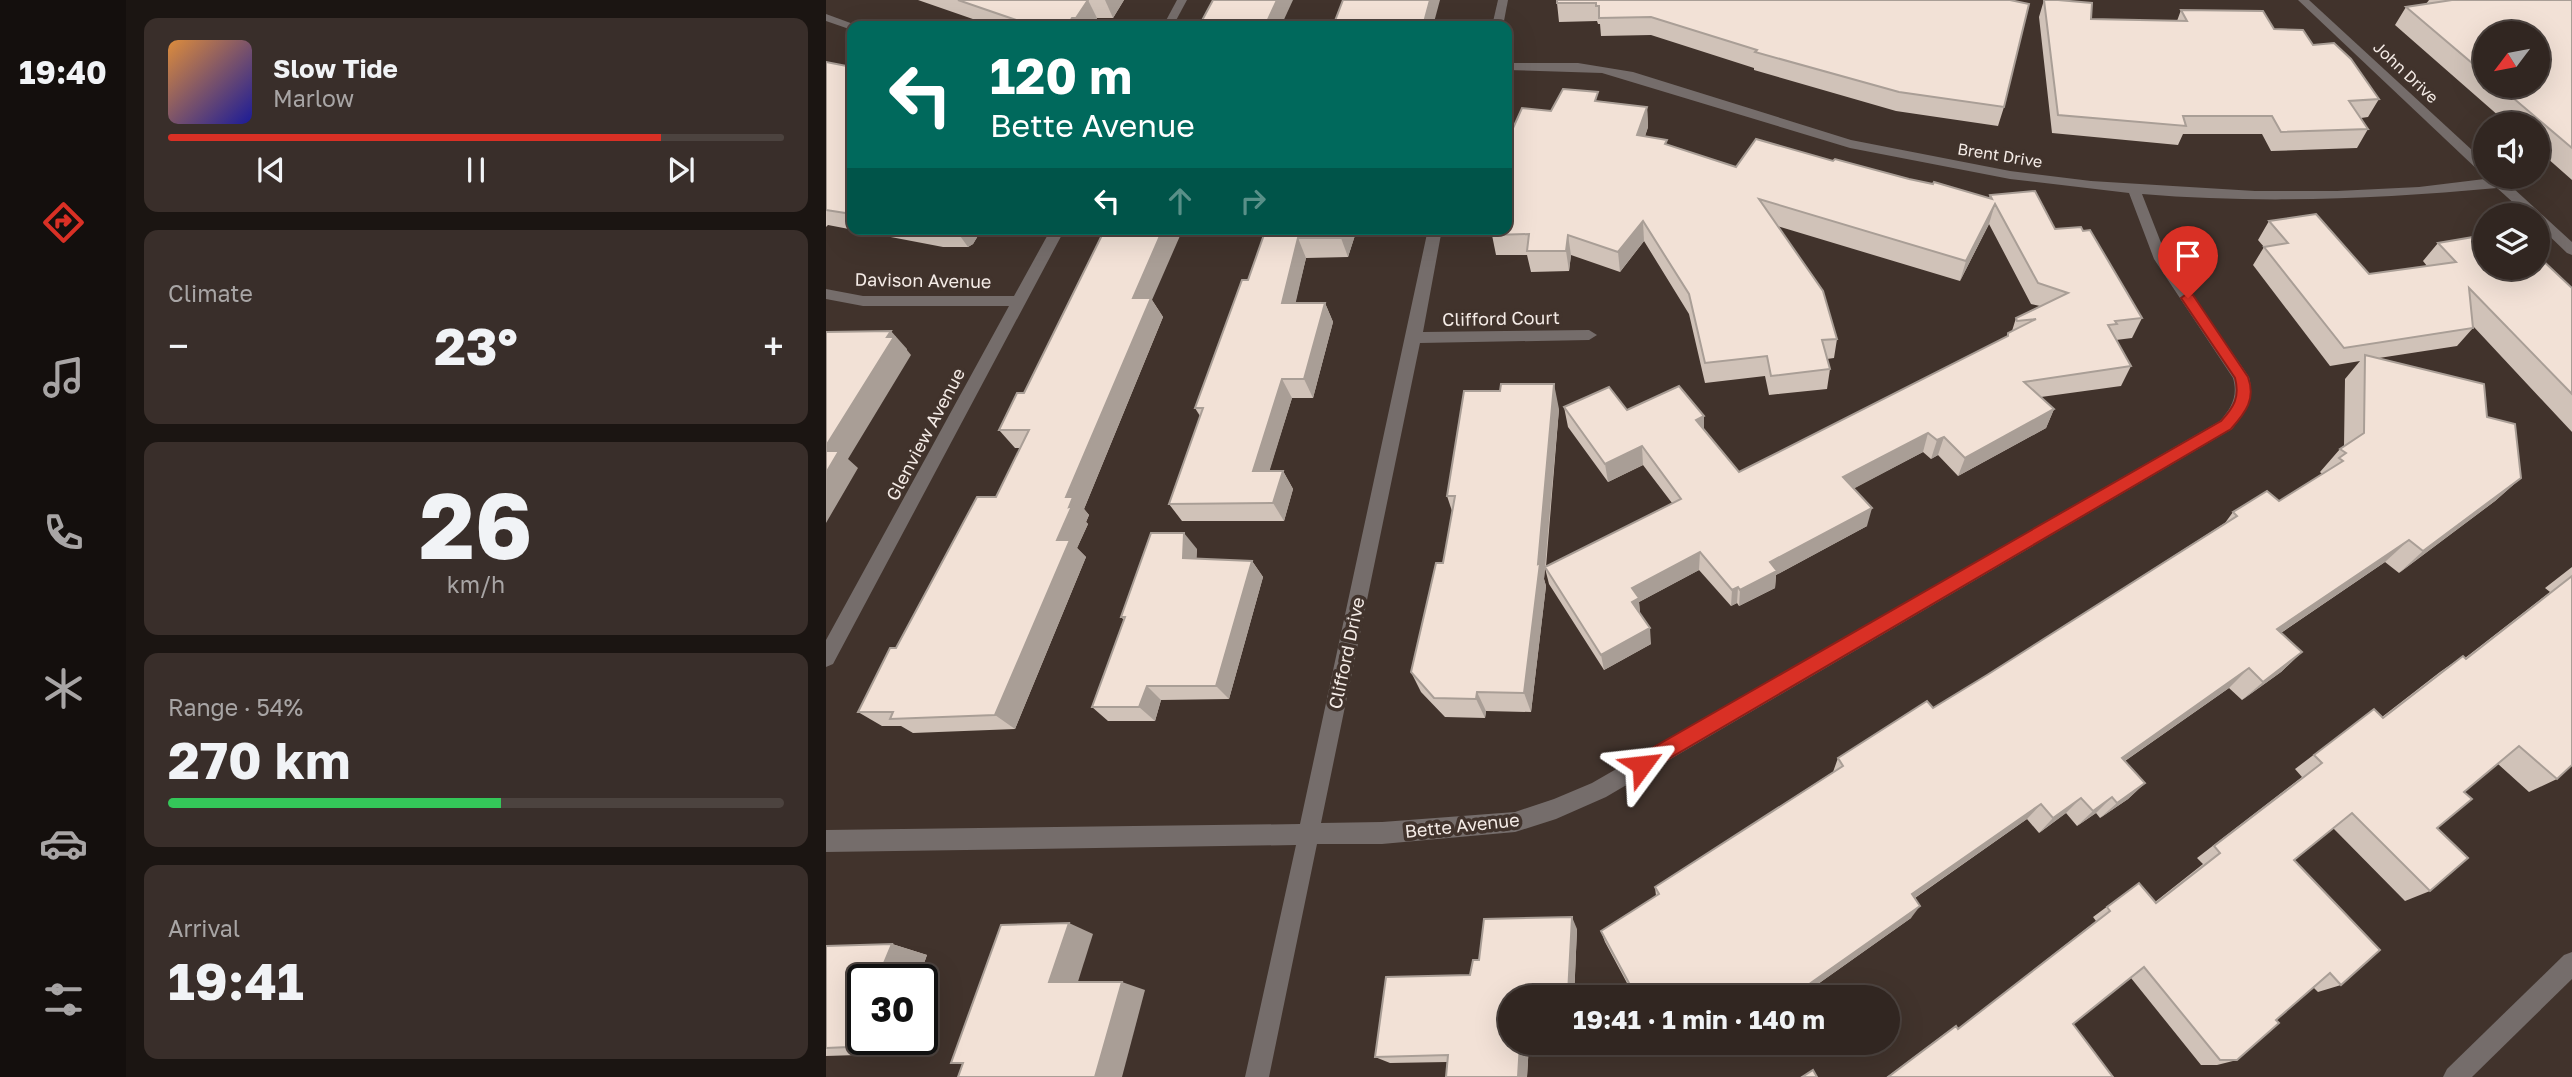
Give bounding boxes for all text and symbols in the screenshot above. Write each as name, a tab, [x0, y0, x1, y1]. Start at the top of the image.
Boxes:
north arrow	[2473, 21, 2550, 98]
map controls	[2473, 21, 2550, 280]
street label: John Drive	[2369, 37, 2443, 107]
text: 120 m	[990, 46, 1132, 105]
icon: left	[875, 49, 966, 140]
text: 19:40	[19, 53, 107, 91]
text: Slow Tide	[273, 53, 398, 84]
text: Marlow	[273, 84, 354, 112]
text: Bette Avenue	[990, 106, 1195, 144]
button: sound	[2473, 112, 2550, 189]
street label: Brent Drive	[1956, 138, 2044, 172]
icon: previous	[252, 151, 290, 189]
icon: pause	[457, 151, 495, 189]
icon: next	[662, 151, 700, 189]
icon: left	[1088, 182, 1126, 220]
icon: ahead	[1161, 182, 1199, 220]
icon: right	[1234, 182, 1272, 220]
icon: directions	[39, 198, 88, 247]
button: layers	[2473, 203, 2550, 280]
pin	[2158, 226, 2218, 298]
icon: arrive	[2169, 237, 2207, 275]
street label: Davison Avenue	[854, 268, 992, 292]
text: Climate	[168, 279, 253, 307]
street label: Clifford Court	[1442, 306, 1560, 330]
text: 23°	[434, 314, 518, 376]
text: −	[168, 323, 189, 368]
text: +	[763, 323, 784, 368]
icon: music	[39, 353, 88, 402]
street label: Glenview Avenue	[881, 364, 969, 504]
text: 26	[419, 470, 533, 579]
icon: phone	[39, 508, 88, 557]
text: km/h	[447, 570, 505, 598]
street label: Clifford Drive	[1323, 595, 1369, 711]
icon: climate	[39, 664, 88, 713]
text: Range · 54%	[168, 693, 303, 721]
text: 270 km	[168, 728, 351, 790]
position arrow	[1605, 728, 1679, 802]
street label: Bette Avenue	[1404, 808, 1520, 842]
icon: car	[39, 819, 88, 868]
text: Arrival	[168, 914, 240, 942]
text: 19:41	[168, 949, 304, 1011]
speed limit sign: 30	[847, 964, 938, 1055]
icon: filters	[39, 975, 88, 1024]
text: 19:41 · 1 min · 140 m	[1573, 1004, 1825, 1035]

